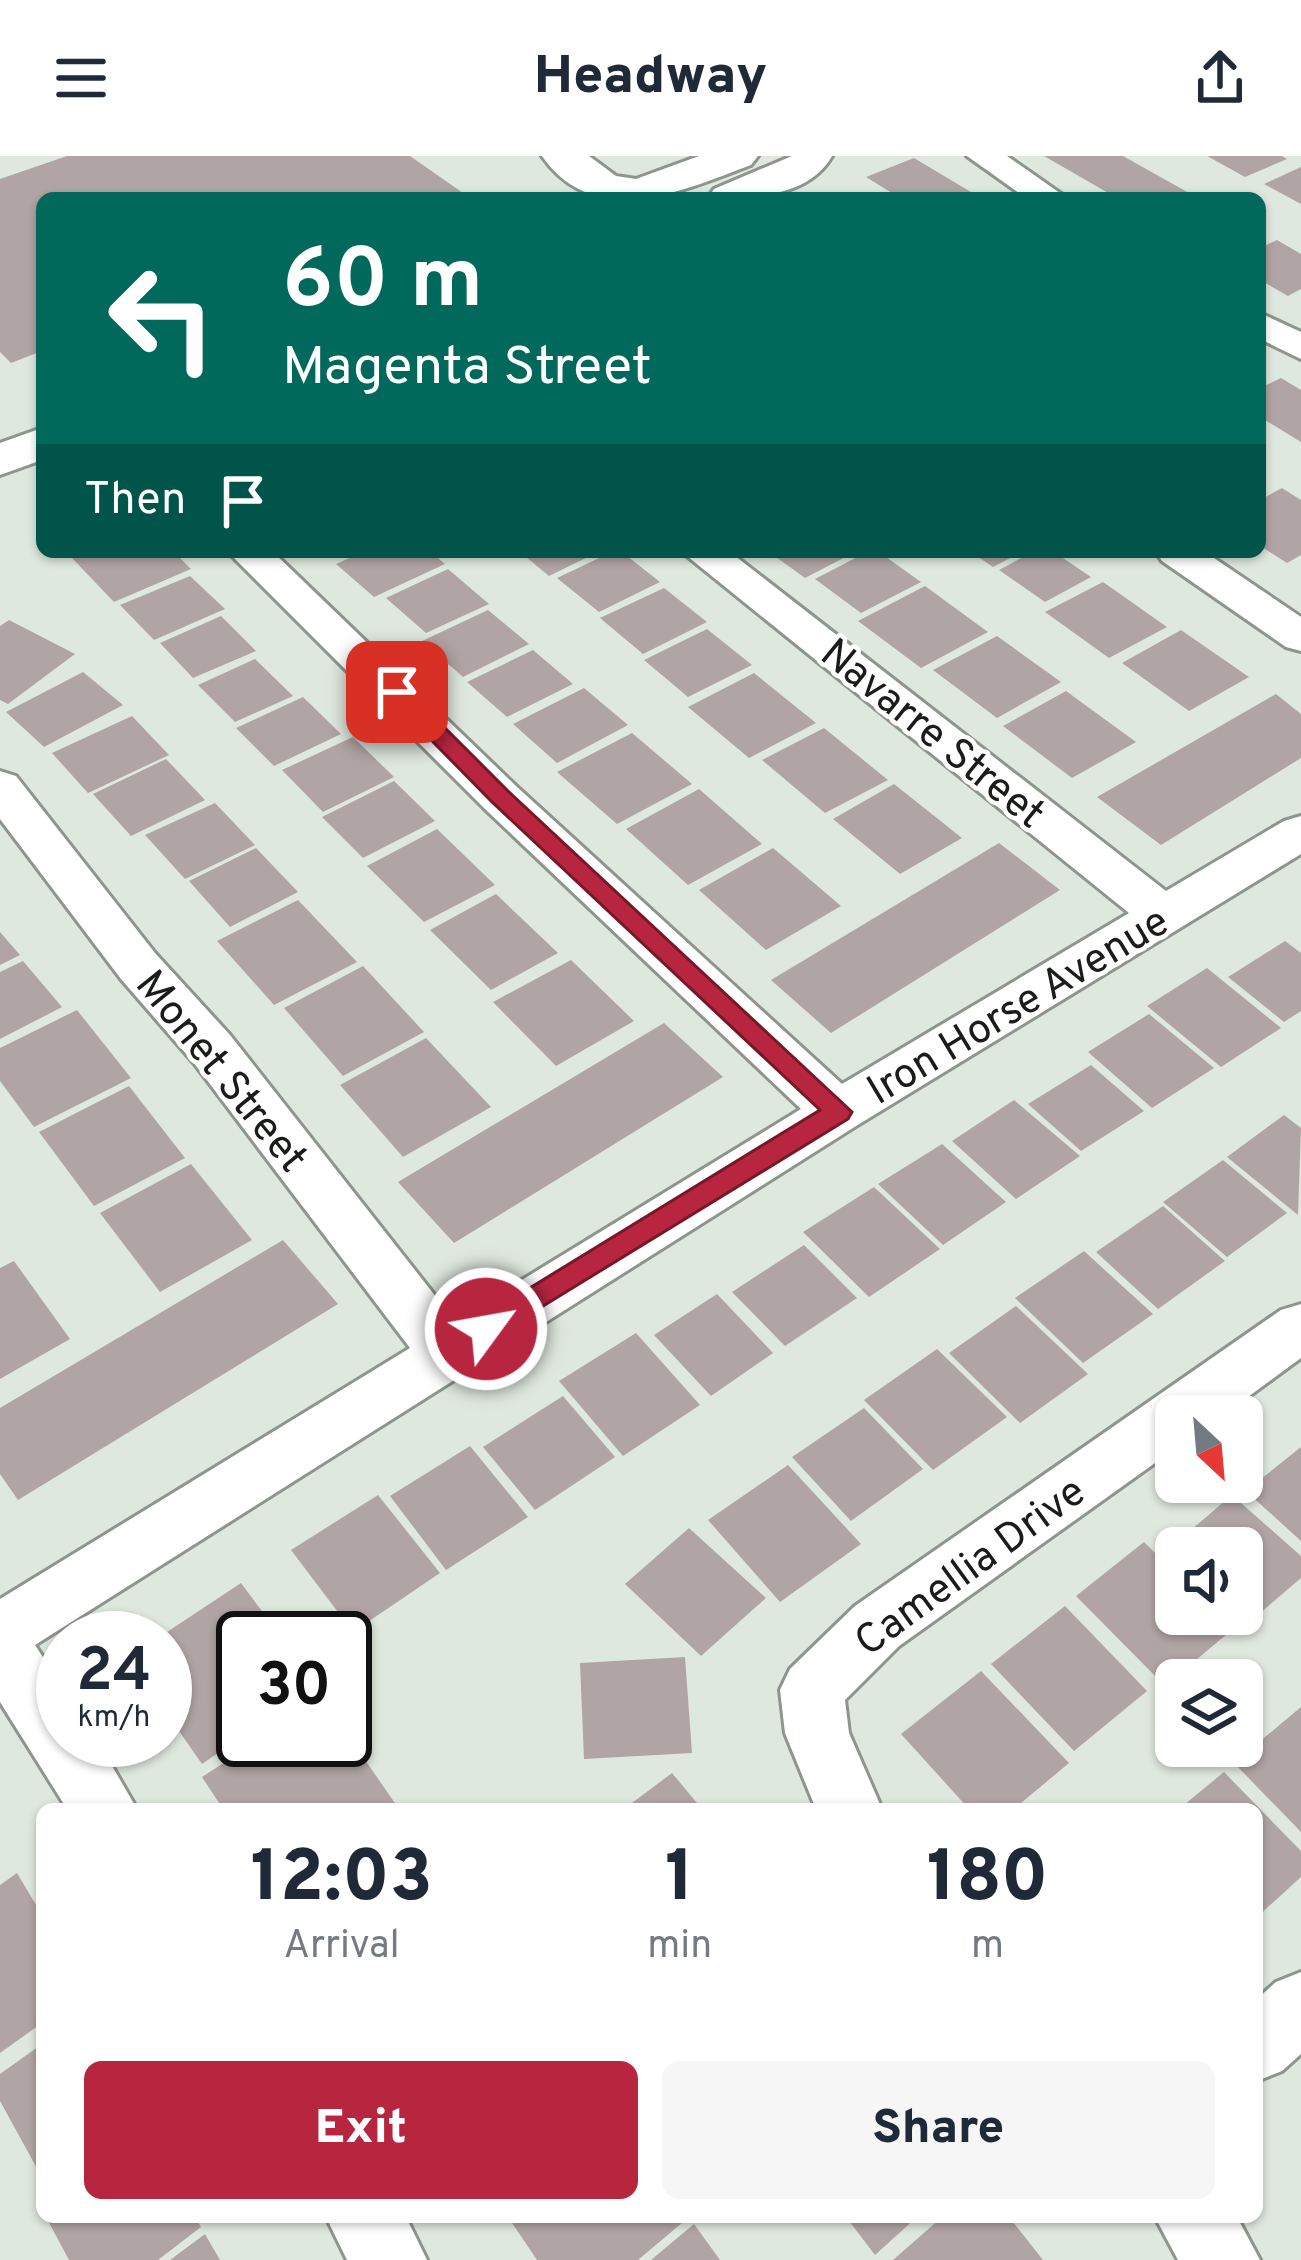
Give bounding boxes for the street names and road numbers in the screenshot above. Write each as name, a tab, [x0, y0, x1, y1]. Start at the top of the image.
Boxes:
street label: Navarre Street	[808, 629, 1054, 842]
street label: Iron Horse Avenue	[859, 897, 1180, 1119]
street label: Monet Street	[122, 961, 317, 1185]
street label: Camellia Drive	[846, 1467, 1098, 1670]

